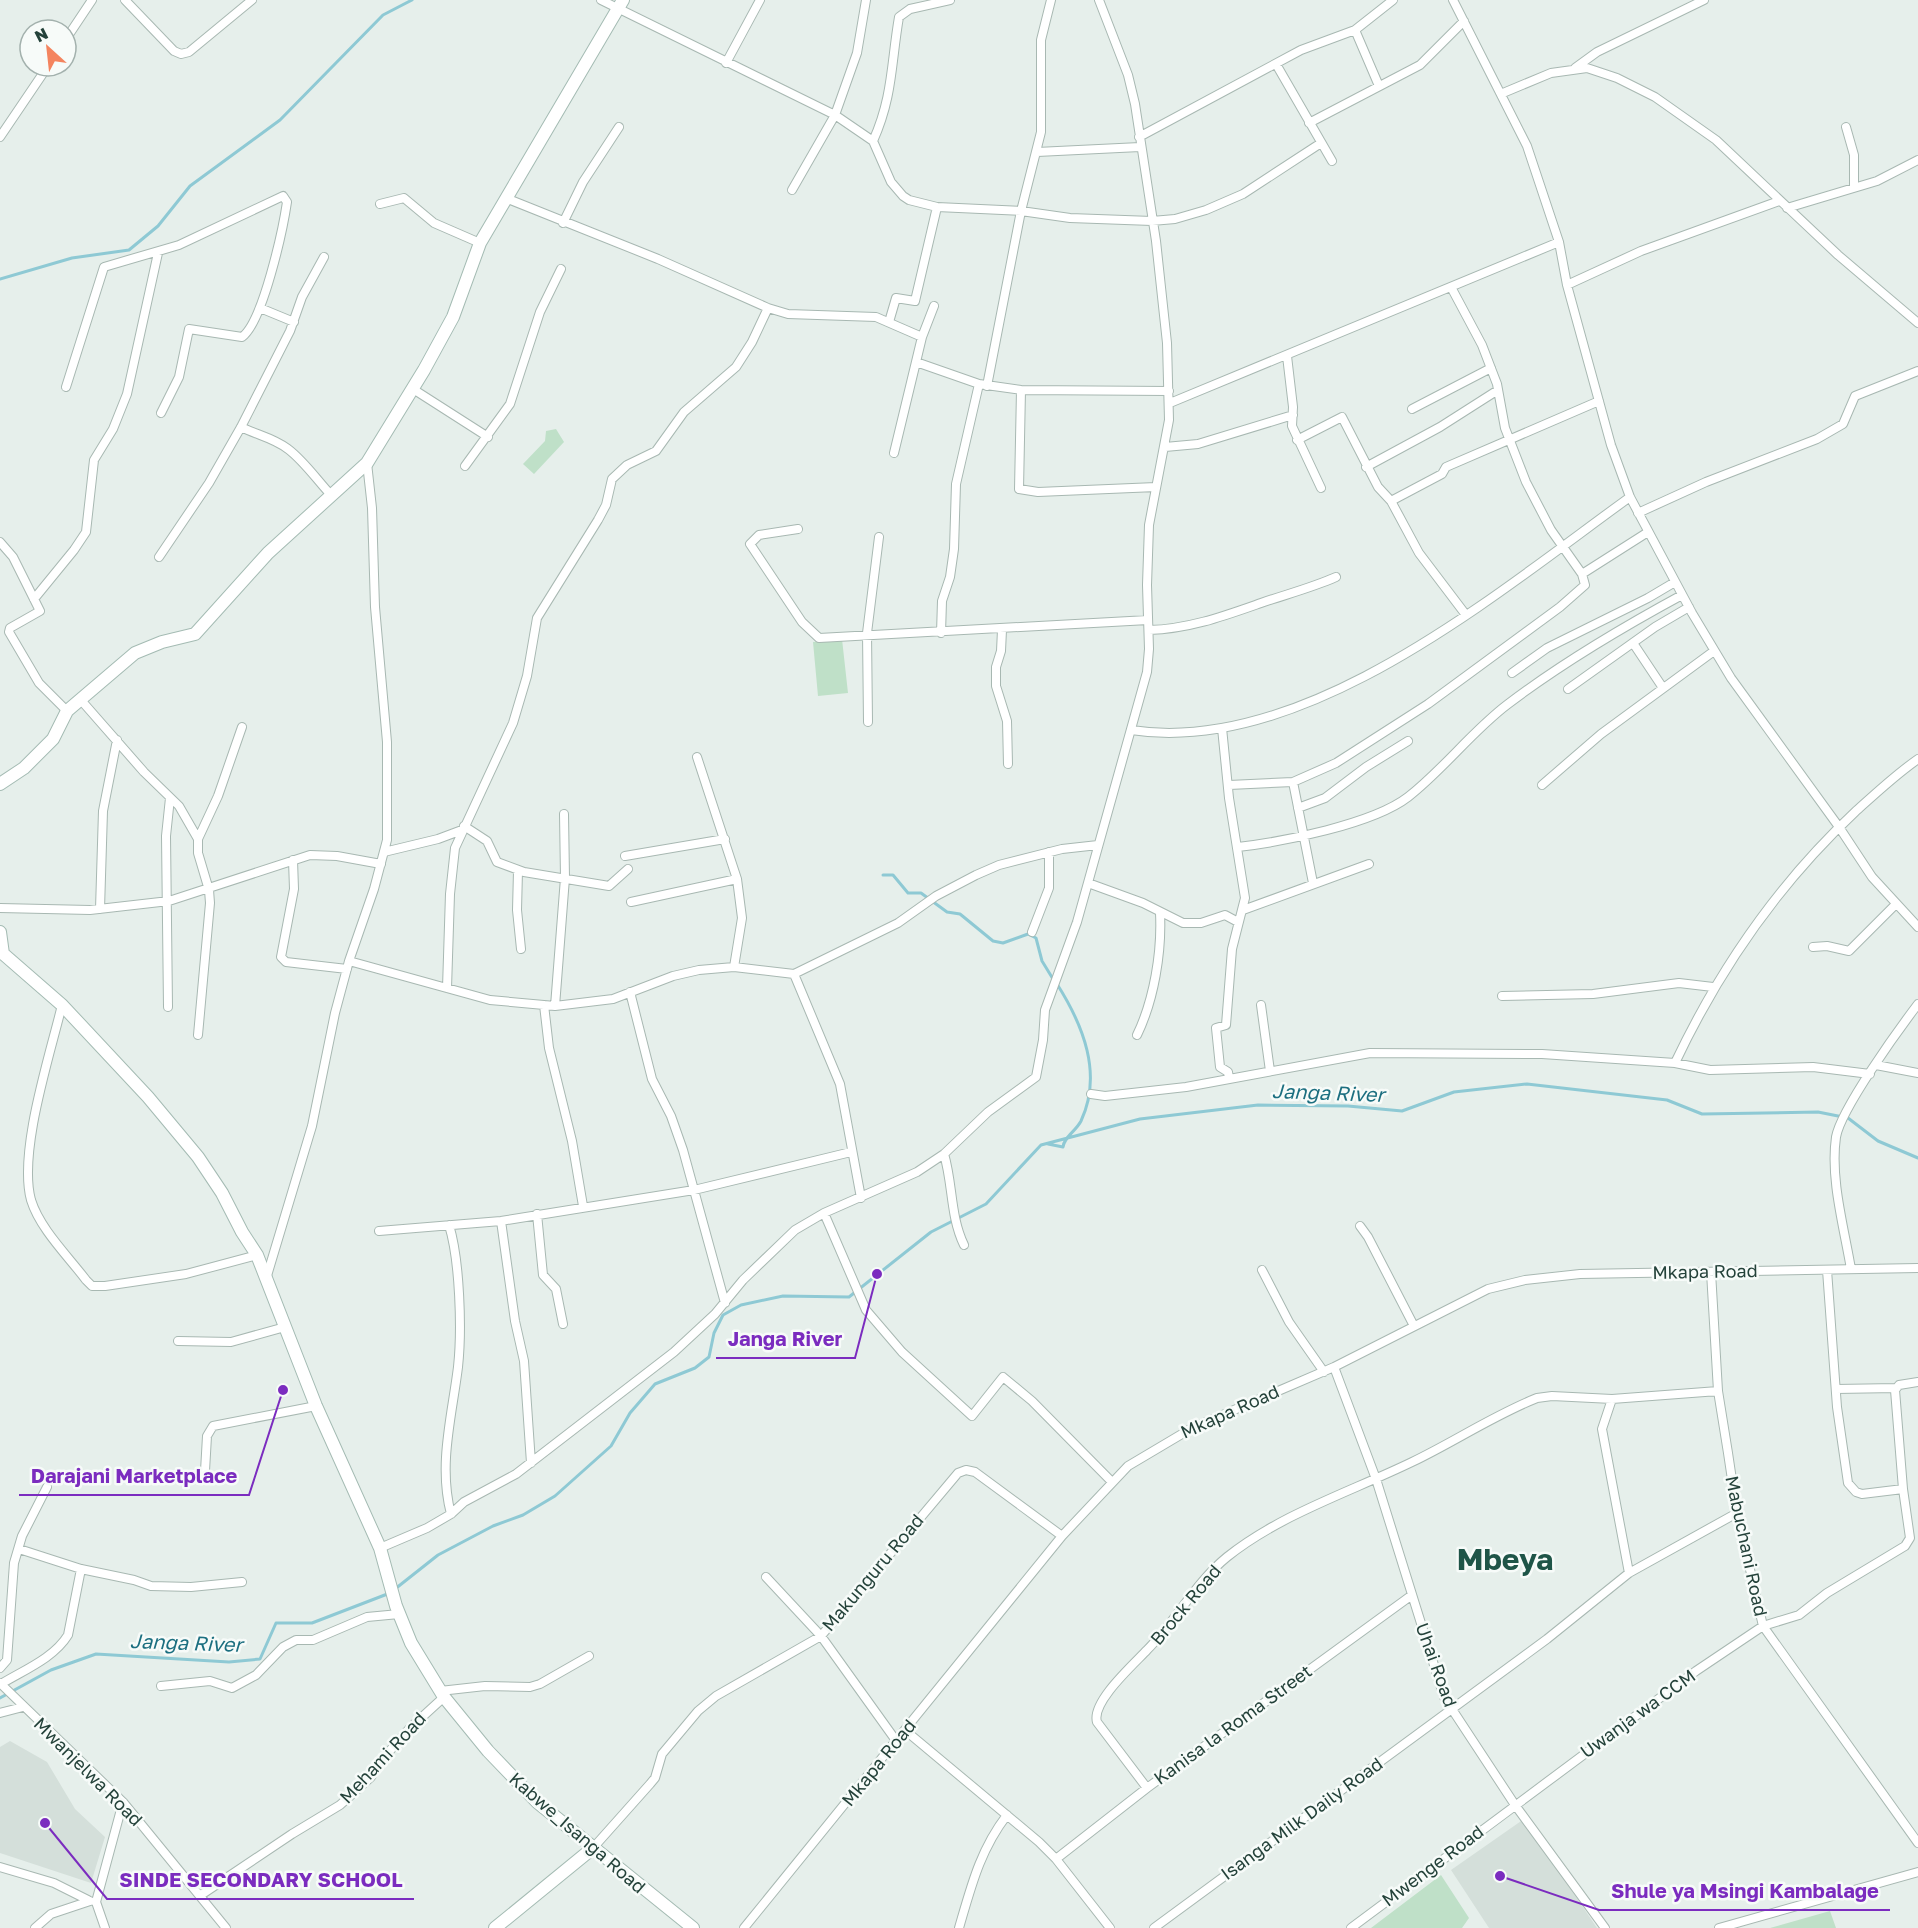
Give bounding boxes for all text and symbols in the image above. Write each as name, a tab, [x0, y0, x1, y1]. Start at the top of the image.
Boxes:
north arrow	[18, 18, 78, 78]
text: N	[31, 23, 51, 46]
water label: Janga River	[1271, 1078, 1388, 1107]
street label: Mkapa Road	[1652, 1259, 1758, 1283]
callout: Janga River	[716, 1320, 855, 1358]
text: Janga River	[728, 1326, 842, 1350]
street label: Mkapa Road	[1177, 1380, 1282, 1443]
callout: Darajani Marketplace	[19, 1457, 249, 1495]
text: Darajani Marketplace	[31, 1463, 238, 1487]
street label: Mabuchani Road	[1721, 1473, 1773, 1618]
street label: Makunguru Road	[817, 1509, 928, 1635]
district label: Mbeya	[1457, 1541, 1553, 1577]
street label: Brock Road	[1145, 1560, 1225, 1649]
street label: Uhai Road	[1412, 1620, 1462, 1710]
water label: Janga River	[129, 1628, 246, 1657]
street label: Kanisa la Roma Street	[1149, 1660, 1316, 1789]
street label: Uwanja wa CCM	[1576, 1664, 1699, 1762]
street label: Mehami Road	[334, 1707, 430, 1807]
street label: Mwanjelwa Road	[30, 1712, 148, 1830]
street label: Mkapa Road	[836, 1714, 920, 1810]
street label: Isanga Milk Daily Road	[1216, 1752, 1387, 1884]
street label: Kabwe_Isanga Road	[505, 1767, 650, 1897]
street label: Mwenge Road	[1377, 1820, 1488, 1911]
callout: SINDE SECONDARY SCHOOL	[107, 1861, 414, 1899]
text: SINDE SECONDARY SCHOOL	[119, 1867, 403, 1891]
callout: Shule ya Msingi Kambalage	[1599, 1872, 1890, 1910]
text: Shule ya Msingi Kambalage	[1611, 1878, 1879, 1902]

